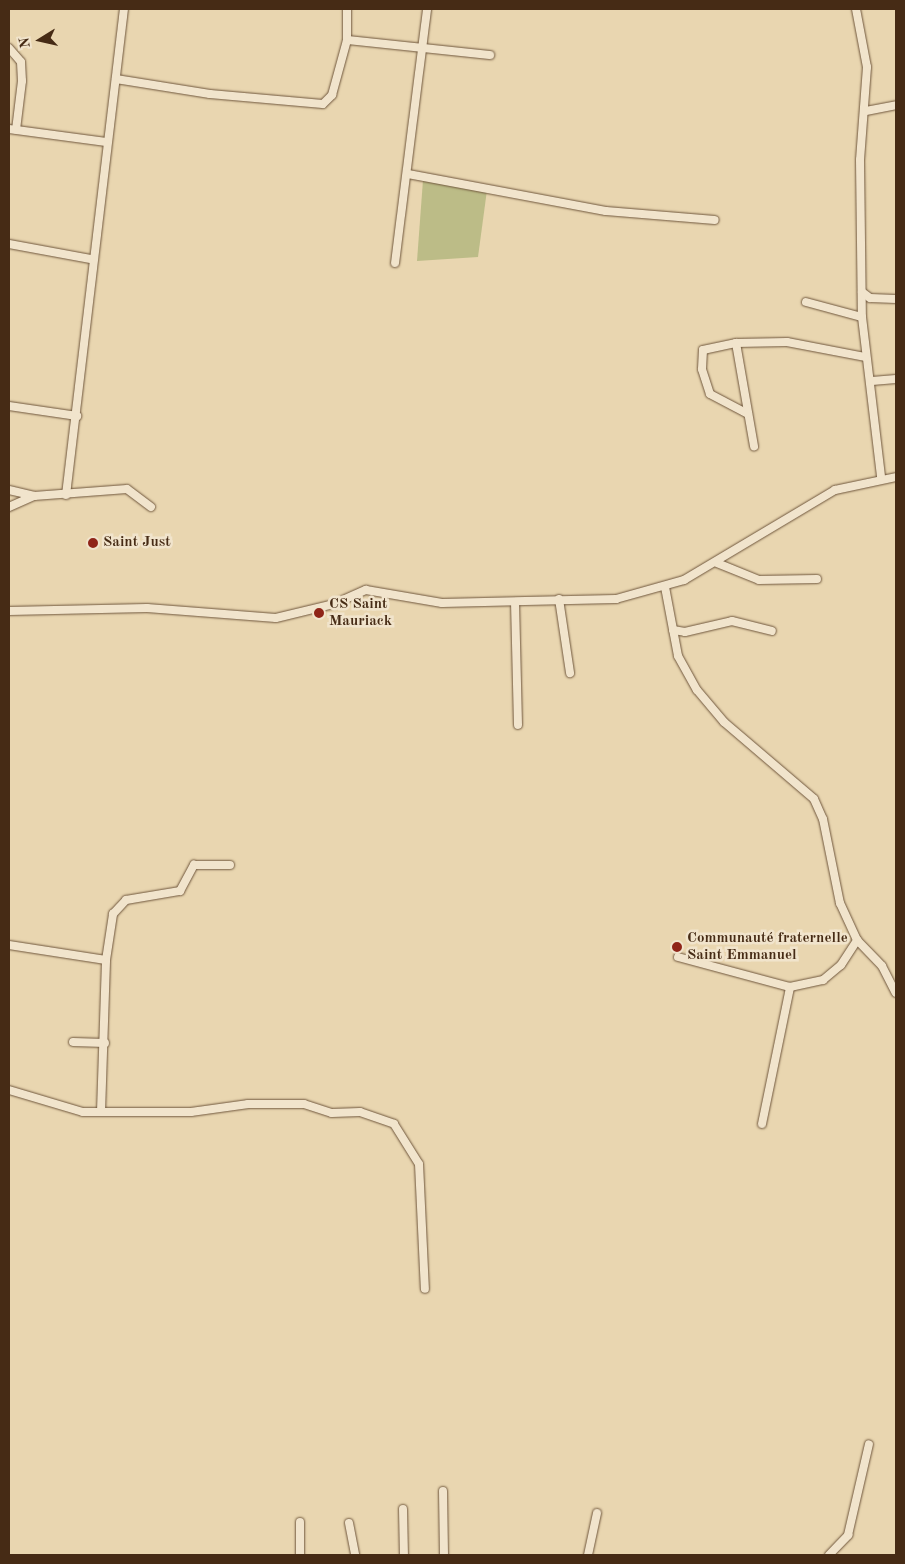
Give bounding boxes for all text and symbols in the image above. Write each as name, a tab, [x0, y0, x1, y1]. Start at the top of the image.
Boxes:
north arrow	[15, 15, 65, 65]
text: N	[17, 36, 33, 49]
place label: Saint Just	[103, 534, 171, 552]
marker: Saint Just	[87, 537, 99, 549]
place label: CS Saint Mauriack	[329, 595, 392, 630]
marker: CS Saint Mauriack	[313, 607, 325, 619]
place label: Communauté fraternelle Saint Emmanuel	[687, 929, 848, 964]
marker: Communauté fraternelle Saint Emmanuel	[671, 941, 683, 953]

